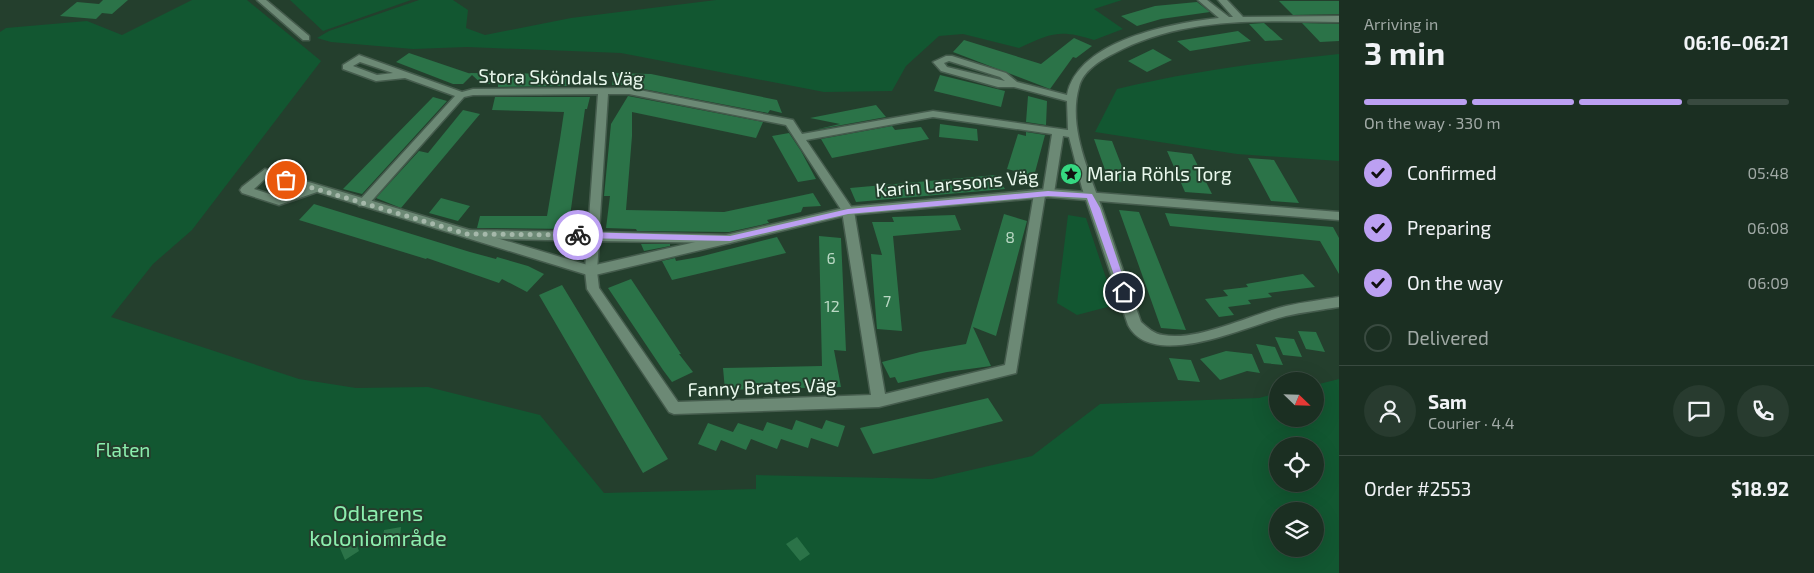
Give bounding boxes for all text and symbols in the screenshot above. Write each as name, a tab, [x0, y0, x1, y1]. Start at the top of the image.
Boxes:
text: Arriving in	[1364, 14, 1438, 33]
text: 06:16–06:21	[1684, 31, 1789, 54]
text: 3 min	[1364, 33, 1445, 71]
street label: Stora Sköndals Väg	[478, 64, 644, 89]
text: On the way · 330 m	[1364, 113, 1500, 132]
pin	[265, 159, 307, 201]
icon: check	[1364, 159, 1392, 187]
text: Confirmed	[1407, 161, 1497, 184]
place icon: Maria Röhls Torg	[1059, 162, 1083, 186]
place label: Maria Röhls Torg	[1087, 162, 1232, 185]
text: 05:48	[1747, 163, 1789, 182]
street label: Karin Larssons Väg	[874, 164, 1040, 201]
icon: bag	[272, 166, 300, 194]
courier	[553, 210, 603, 260]
icon: check	[1364, 214, 1392, 242]
text: Preparing	[1407, 216, 1491, 239]
text: 06:08	[1747, 218, 1789, 237]
icon: bike	[564, 221, 592, 249]
house number: 8	[1005, 227, 1015, 246]
house number: 6	[826, 248, 836, 267]
icon: check	[1364, 269, 1392, 297]
pin	[1103, 271, 1145, 313]
text: On the way	[1407, 271, 1503, 294]
text: 06:09	[1748, 273, 1789, 292]
icon: home	[1110, 278, 1138, 306]
house number: 7	[883, 291, 891, 310]
house number: 12	[824, 296, 840, 315]
text: Delivered	[1407, 326, 1489, 349]
street label: Fanny Brates Väg	[687, 372, 837, 401]
north arrow	[1269, 372, 1324, 428]
map controls	[1269, 372, 1324, 557]
button: person	[1364, 385, 1416, 437]
button: chat	[1673, 385, 1725, 437]
button: phone	[1737, 385, 1789, 437]
text: Sam	[1428, 390, 1467, 413]
text: Courier · 4.4	[1428, 413, 1515, 432]
button: locate	[1269, 437, 1324, 492]
park label: Flaten	[96, 438, 150, 461]
text: Order #2553	[1364, 477, 1471, 500]
text: $18.92	[1731, 477, 1789, 500]
park label: Odlarens koloniområde	[309, 499, 447, 550]
button: layers	[1269, 502, 1324, 557]

